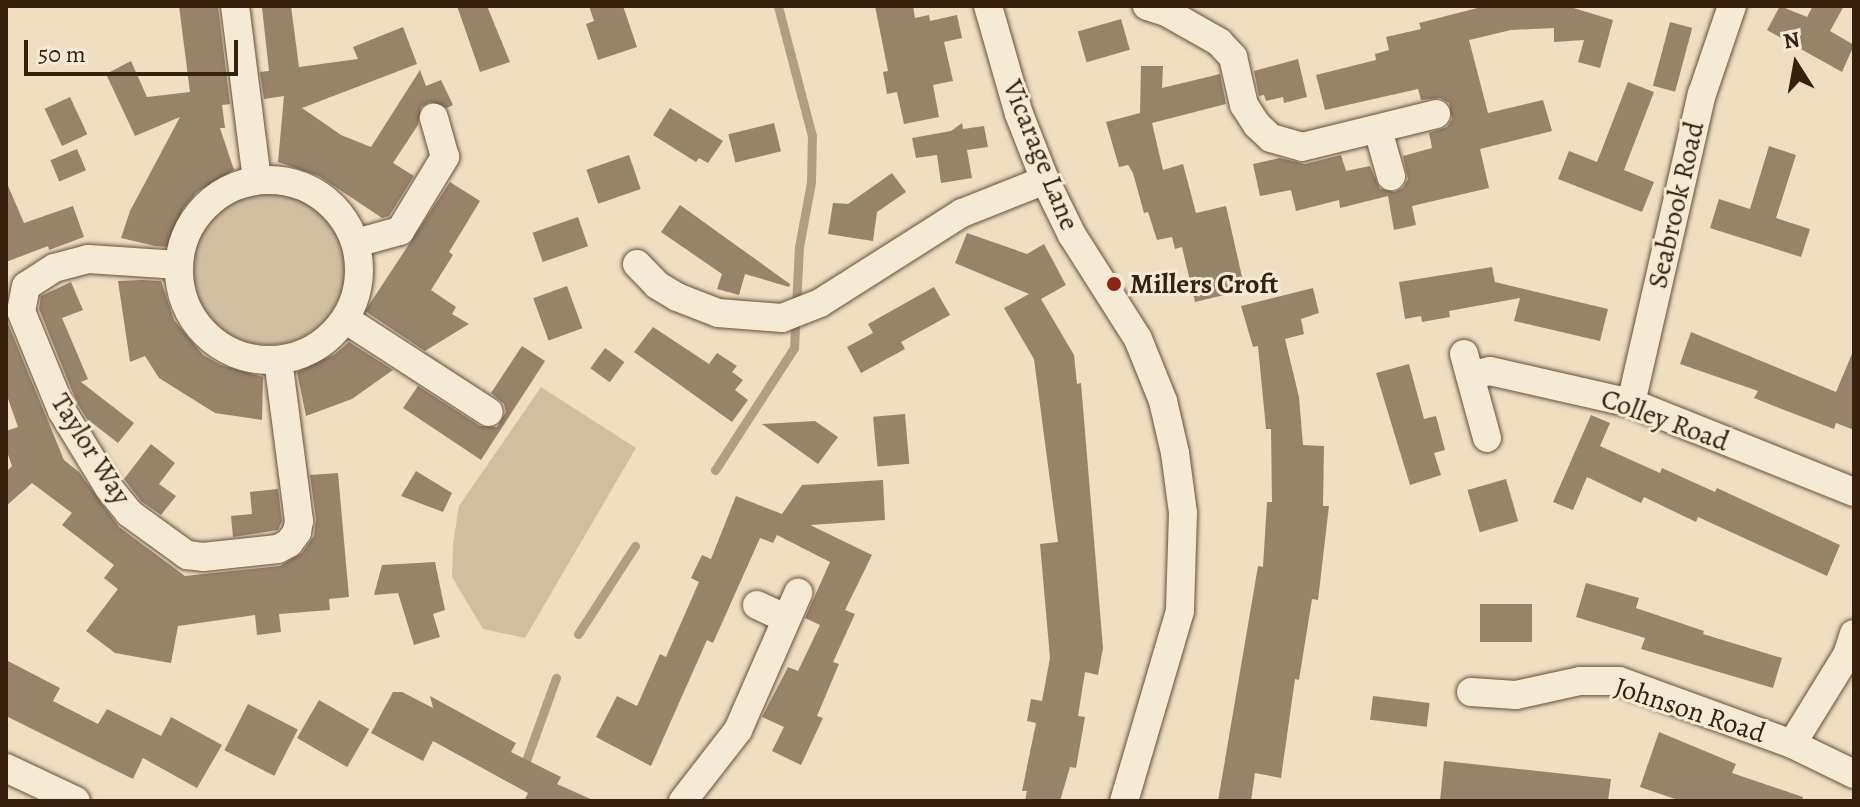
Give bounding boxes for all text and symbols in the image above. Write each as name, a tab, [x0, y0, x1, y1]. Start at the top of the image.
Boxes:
scale bar	[28, 24, 242, 74]
north arrow	[1756, 24, 1836, 104]
text: N	[1781, 24, 1802, 57]
text: 50 m	[38, 38, 86, 70]
street label: Vicarage Lane	[996, 75, 1086, 235]
street label: Seabrook Road	[1640, 118, 1712, 292]
place label: Millers Croft	[1130, 267, 1278, 301]
marker: Millers Croft	[1105, 275, 1123, 293]
street label: Colley Road	[1597, 381, 1733, 459]
street label: Taylor Way	[44, 387, 138, 511]
street label: Johnson Road	[1610, 670, 1770, 750]

